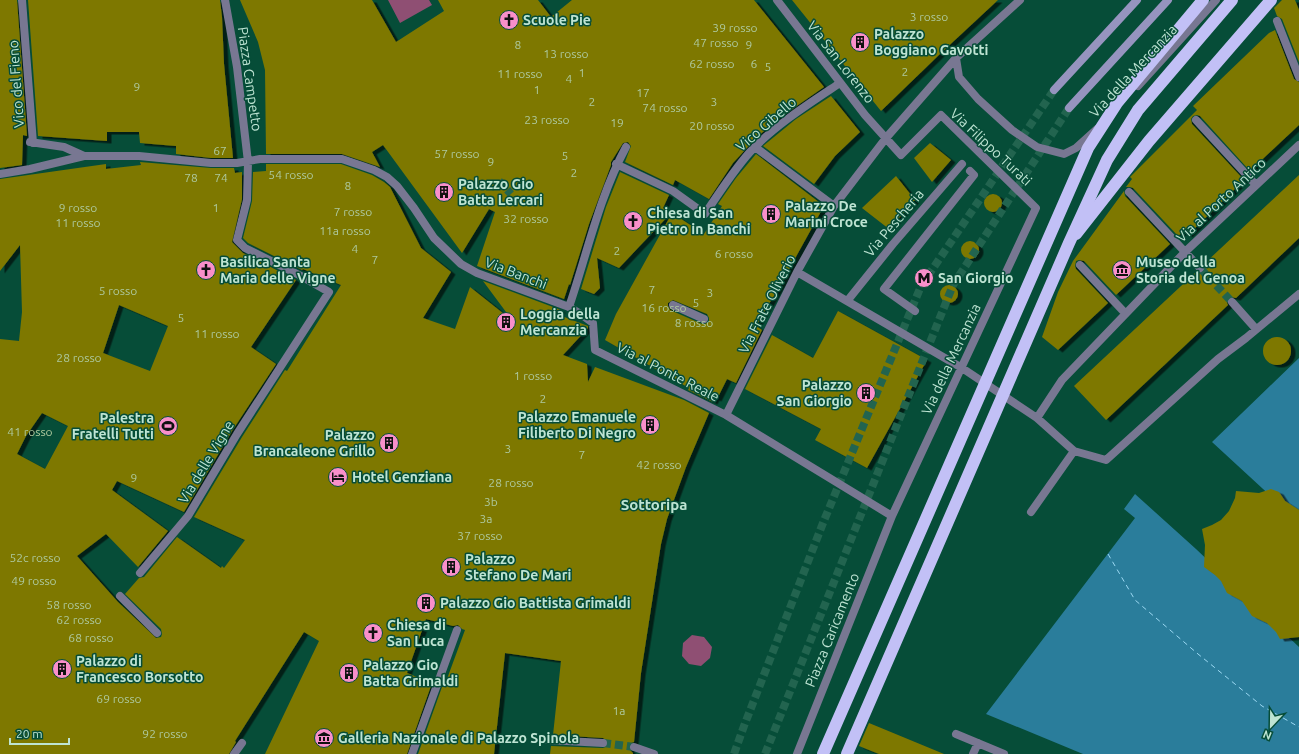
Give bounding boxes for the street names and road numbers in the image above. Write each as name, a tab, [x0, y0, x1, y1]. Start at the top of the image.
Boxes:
street label: Via San Lorenzo	[804, 18, 878, 106]
street label: Via della Mercanzia	[1086, 21, 1180, 121]
street label: Piazza Campetto	[235, 26, 265, 132]
street label: Vico del Fieno	[5, 40, 27, 128]
street label: Vico Gibello	[733, 93, 799, 155]
street label: Via Filippo Turati	[947, 105, 1035, 189]
street label: Via al Porto Antico	[1173, 154, 1269, 246]
street label: Via Pescheria	[861, 186, 927, 260]
street label: Via Frate Oliverio	[735, 252, 799, 356]
street label: Via Banchi	[483, 254, 549, 292]
street label: Via della Mercanzia	[918, 301, 984, 417]
street label: Via al Ponte Reale	[614, 339, 722, 405]
street label: Via delle Vigne	[175, 418, 237, 506]
street label: Piazza Caricamento	[802, 571, 862, 689]

